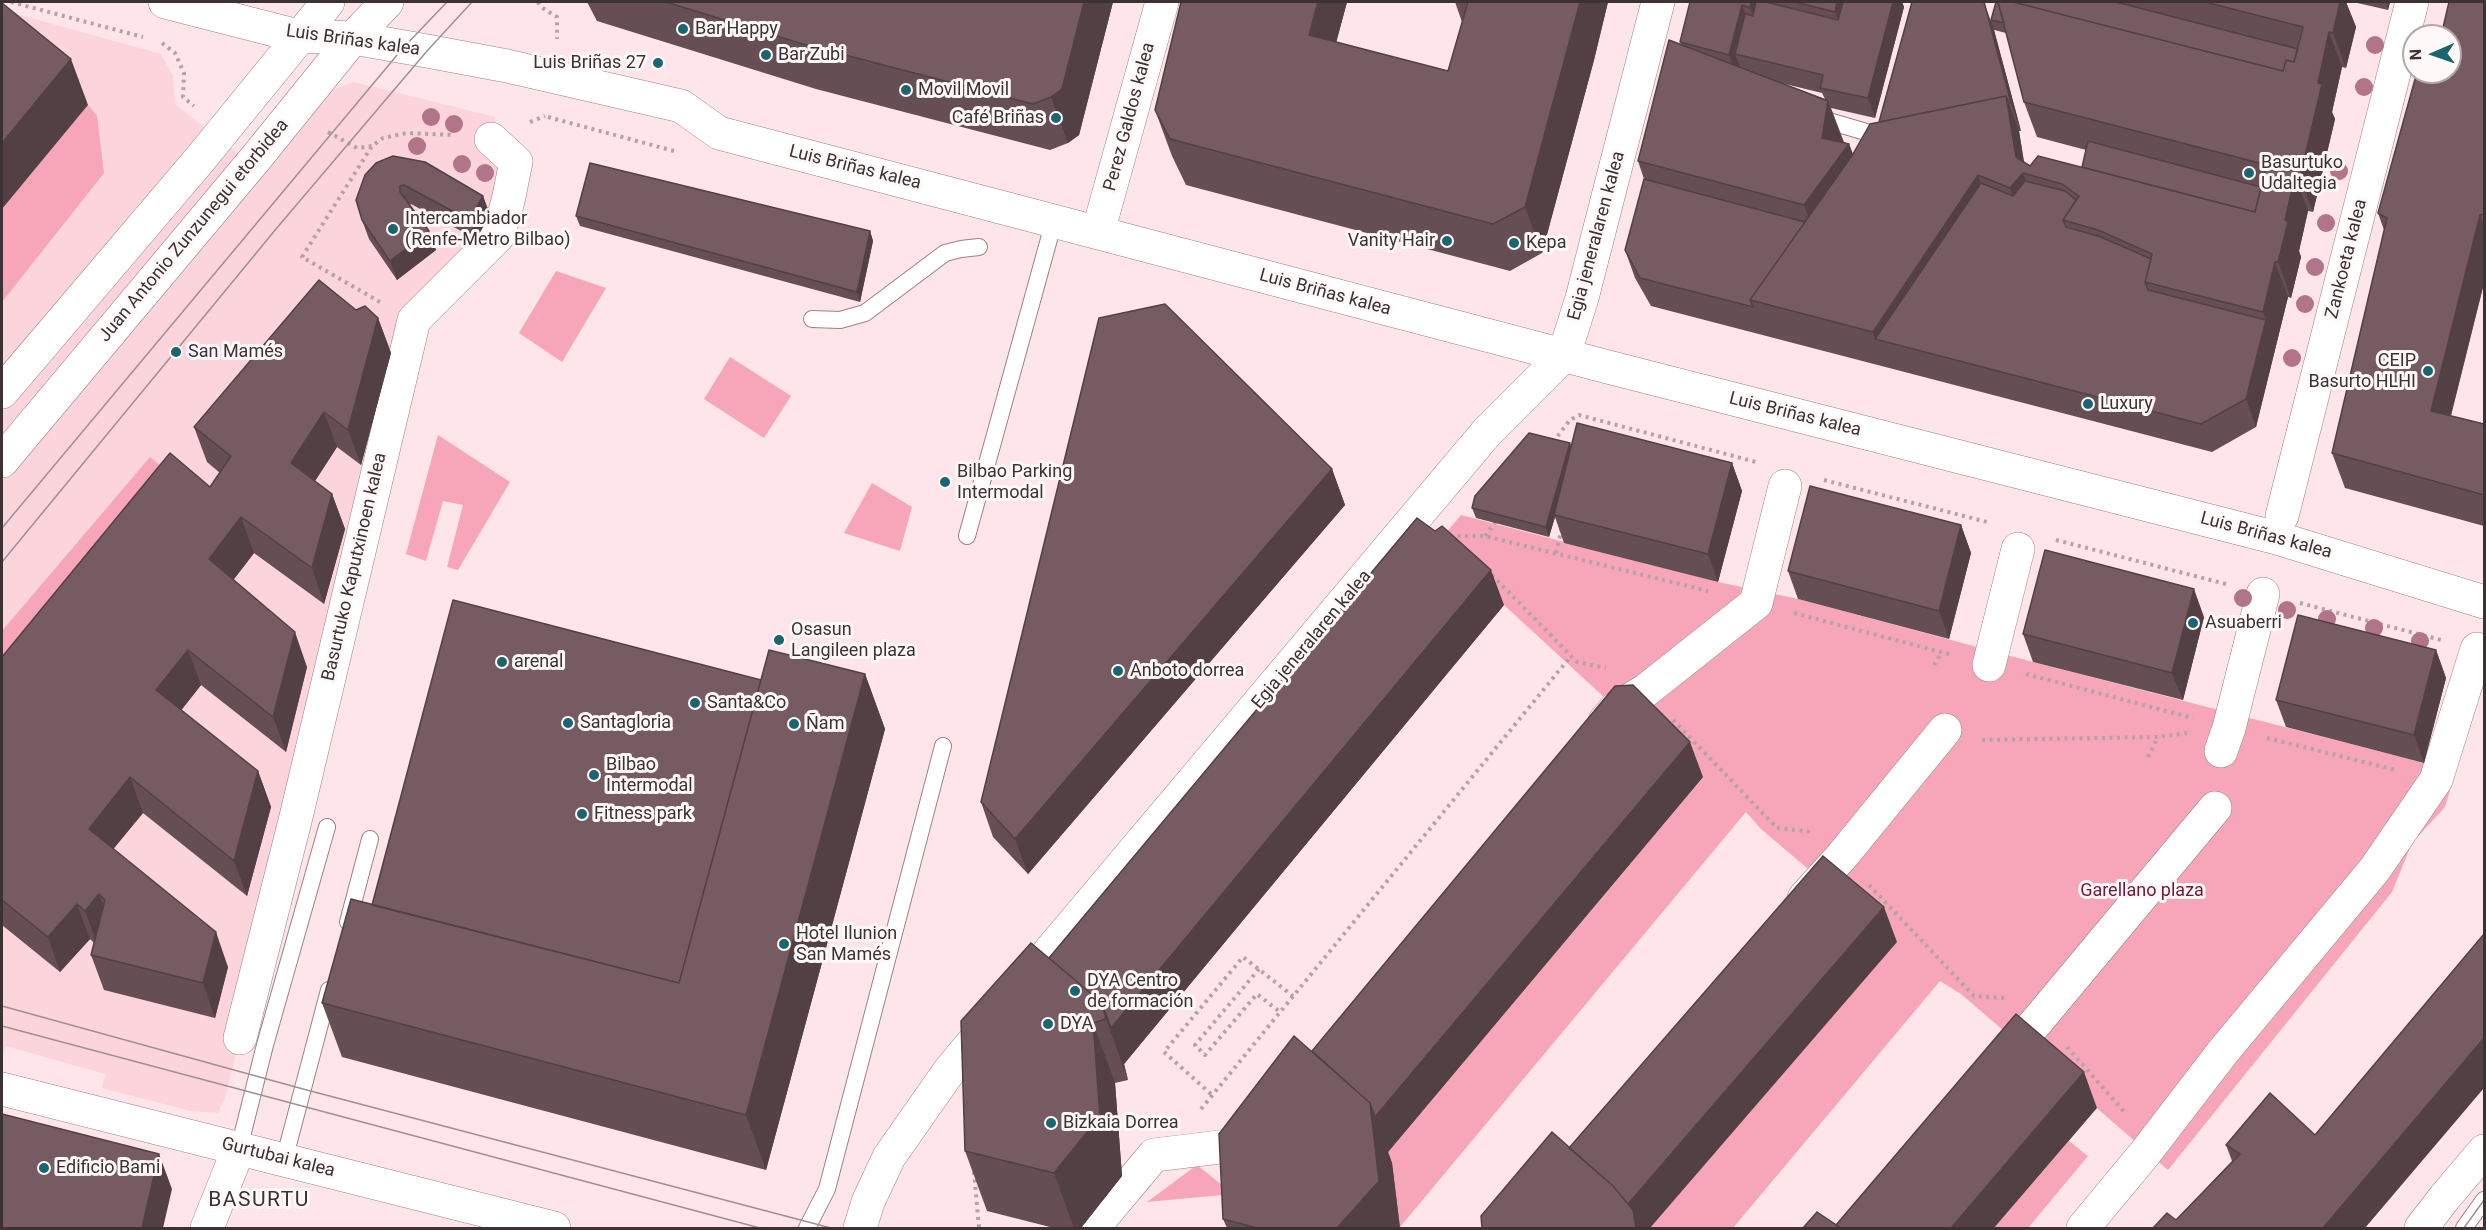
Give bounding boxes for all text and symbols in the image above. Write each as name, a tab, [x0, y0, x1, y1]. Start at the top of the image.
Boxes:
place label: Bar Happy	[695, 18, 778, 40]
street label: Luis Briñas kalea	[285, 21, 421, 61]
marker: Bar Happy	[676, 22, 690, 36]
north arrow	[2402, 24, 2462, 84]
street label: Perez Galdos kalea	[1100, 40, 1160, 194]
place label: Bar Zubi	[778, 44, 845, 66]
marker: Bar Zubi	[759, 48, 773, 62]
text: N	[2406, 49, 2425, 61]
place label: Luis Briñas 27	[533, 52, 646, 74]
marker: Luis Briñas 27	[651, 56, 665, 70]
place label: Movil Movil	[918, 79, 1009, 101]
marker: Movil Movil	[899, 83, 913, 97]
place label: Café Briñas	[952, 107, 1044, 129]
marker: Café Briñas	[1049, 111, 1063, 125]
street label: Juan Antonio Zunzunegui etorbidea	[94, 115, 294, 347]
street label: Luis Briñas kalea	[787, 141, 923, 195]
street label: Egia jeneralaren kalea	[1564, 149, 1630, 323]
place label: Basurtuko Udaltegia	[2261, 152, 2343, 195]
marker: Basurtuko Udaltegia	[2242, 166, 2256, 180]
street label: Zankoeta kalea	[2322, 197, 2372, 321]
place label: Intercambiador (Renfe-Metro Bilbao)	[405, 208, 571, 250]
marker: Intercambiador (Renfe-Metro Bilbao)	[386, 222, 400, 236]
place label: Vanity Hair	[1348, 230, 1435, 252]
place label: Kepa	[1526, 232, 1567, 254]
marker: Vanity Hair	[1440, 234, 1454, 248]
marker: Kepa	[1507, 236, 1521, 250]
street label: Luis Briñas kalea	[1257, 265, 1393, 321]
place label: San Mamés	[188, 341, 283, 363]
marker: San Mamés	[169, 345, 183, 359]
place label: CEIP Basurto HLHI	[2309, 350, 2416, 392]
marker: CEIP Basurto HLHI	[2421, 364, 2435, 378]
street label: Luis Briñas kalea	[1727, 388, 1863, 442]
place label: Luxury	[2100, 393, 2153, 415]
marker: Luxury	[2081, 397, 2095, 411]
street label: Basurtuko Kaputxinoen kalea	[318, 451, 392, 683]
place label: Bilbao Parking Intermodal	[957, 461, 1072, 504]
marker: Bilbao Parking Intermodal	[938, 475, 952, 489]
street label: Luis Briñas kalea	[2198, 508, 2334, 564]
street label: Egia jeneralaren kalea	[1248, 566, 1376, 714]
place label: Asuaberri	[2205, 612, 2282, 634]
marker: Asuaberri	[2186, 616, 2200, 630]
place label: Osasun Langileen plaza	[791, 619, 916, 662]
marker: Osasun Langileen plaza	[772, 633, 786, 647]
place label: arenal	[514, 651, 563, 673]
marker: arenal	[495, 655, 509, 669]
place label: Anboto dorrea	[1130, 660, 1244, 682]
marker: Anboto dorrea	[1111, 664, 1125, 678]
place label: Santa&Co	[707, 692, 786, 714]
marker: Santa&Co	[688, 696, 702, 710]
place label: Santagloria	[580, 712, 671, 734]
place label: Ñam	[806, 713, 844, 735]
marker: Santagloria	[561, 716, 575, 730]
marker: Ñam	[787, 717, 801, 731]
place label: Bilbao Intermodal	[606, 754, 693, 796]
marker: Bilbao Intermodal	[587, 768, 601, 782]
place label: Fitness park	[594, 803, 692, 825]
marker: Fitness park	[575, 807, 589, 821]
park label: Garellano plaza	[2080, 880, 2204, 902]
place label: Hotel Ilunion San Mamés	[796, 923, 897, 966]
marker: Hotel Ilunion San Mamés	[777, 937, 791, 951]
place label: DYA Centro de formación	[1087, 970, 1193, 1012]
marker: DYA Centro de formación	[1068, 984, 1082, 998]
place label: DYA	[1060, 1013, 1093, 1035]
marker: DYA	[1041, 1017, 1055, 1031]
place label: Bizkaia Dorrea	[1063, 1112, 1179, 1134]
marker: Bizkaia Dorrea	[1044, 1116, 1058, 1130]
street label: Gurtubai kalea	[219, 1134, 337, 1182]
place label: Edificio Bami	[56, 1157, 160, 1179]
marker: Edificio Bami	[37, 1161, 51, 1175]
district label: BASURTU	[208, 1188, 310, 1214]

